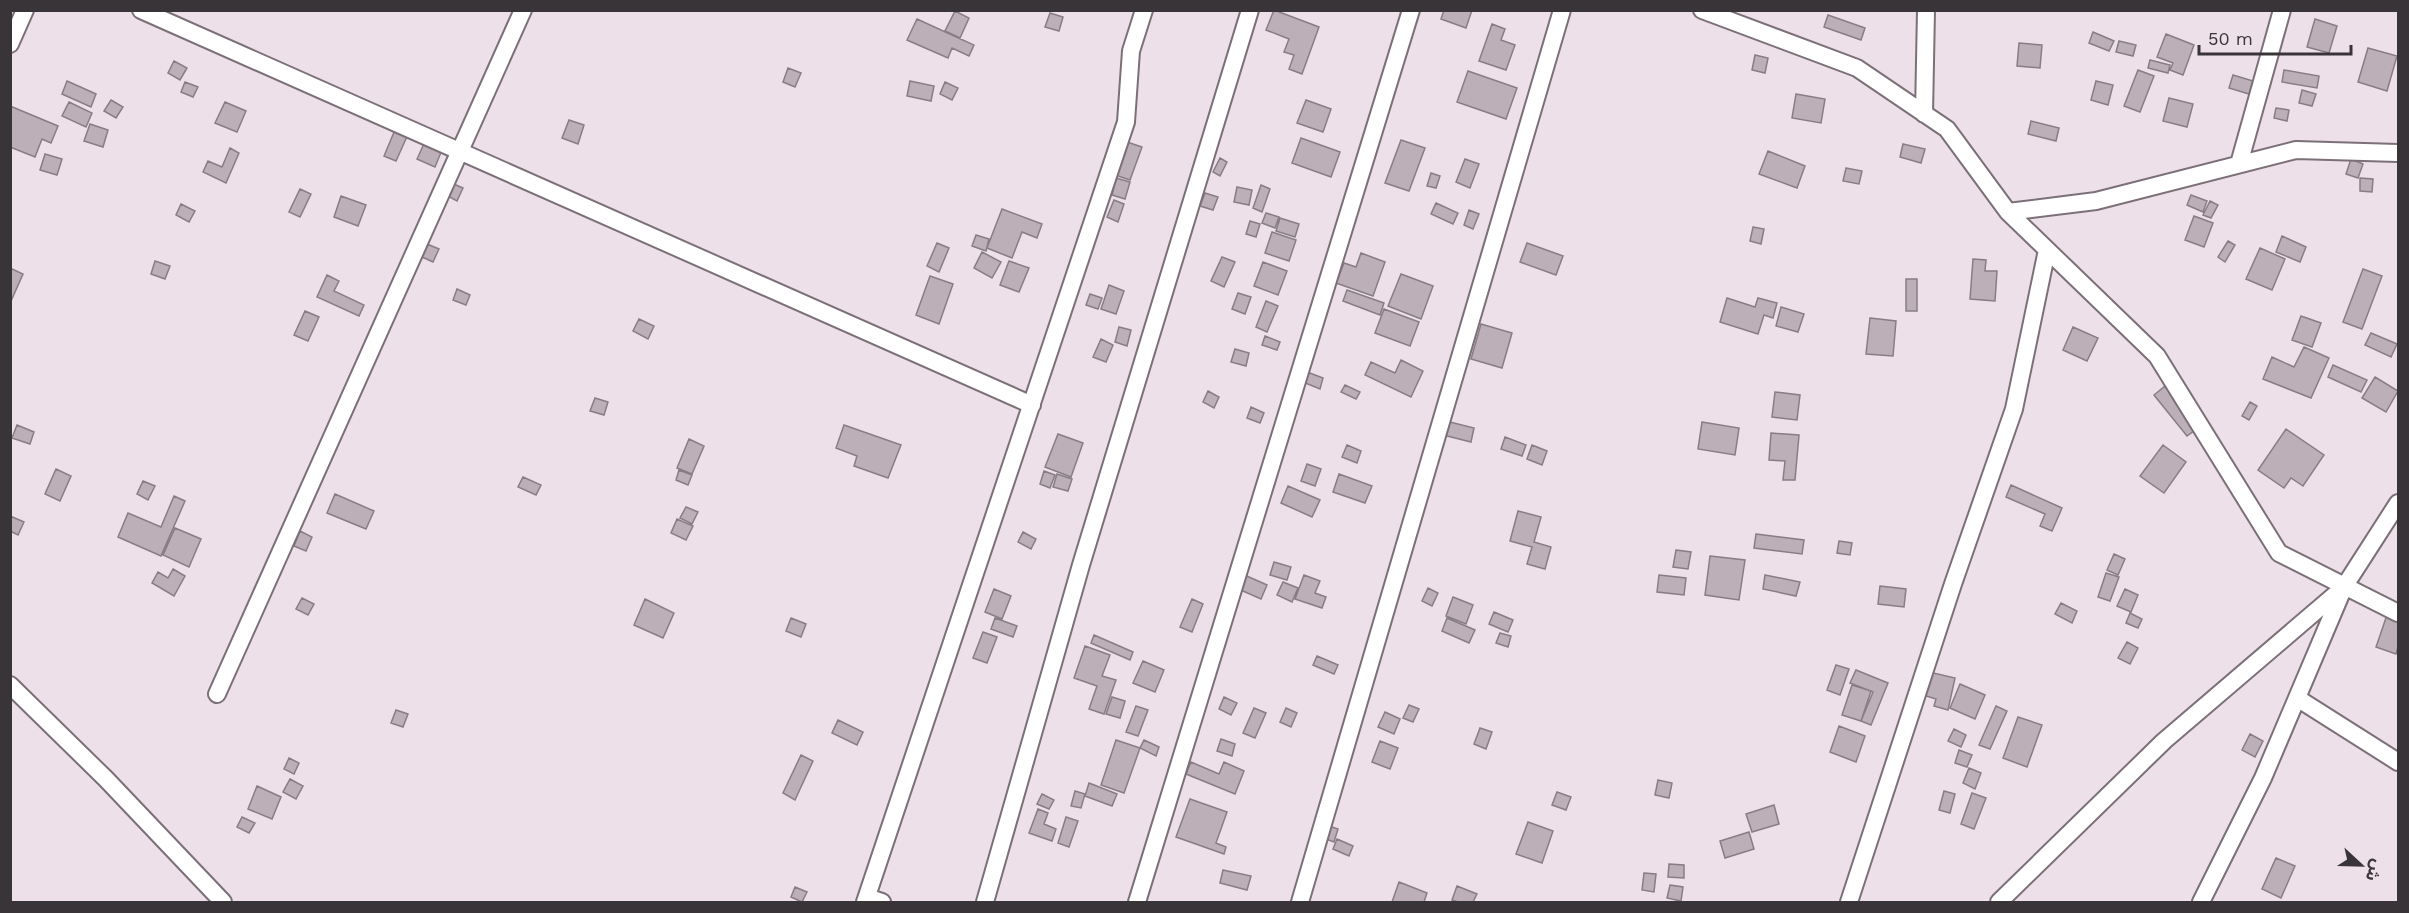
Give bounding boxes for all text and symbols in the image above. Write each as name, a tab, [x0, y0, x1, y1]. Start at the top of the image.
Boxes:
scale bar	[2199, 18, 2350, 56]
text: 50 m	[2208, 28, 2253, 49]
north arrow	[2331, 835, 2391, 895]
text: ش	[2362, 857, 2387, 884]

